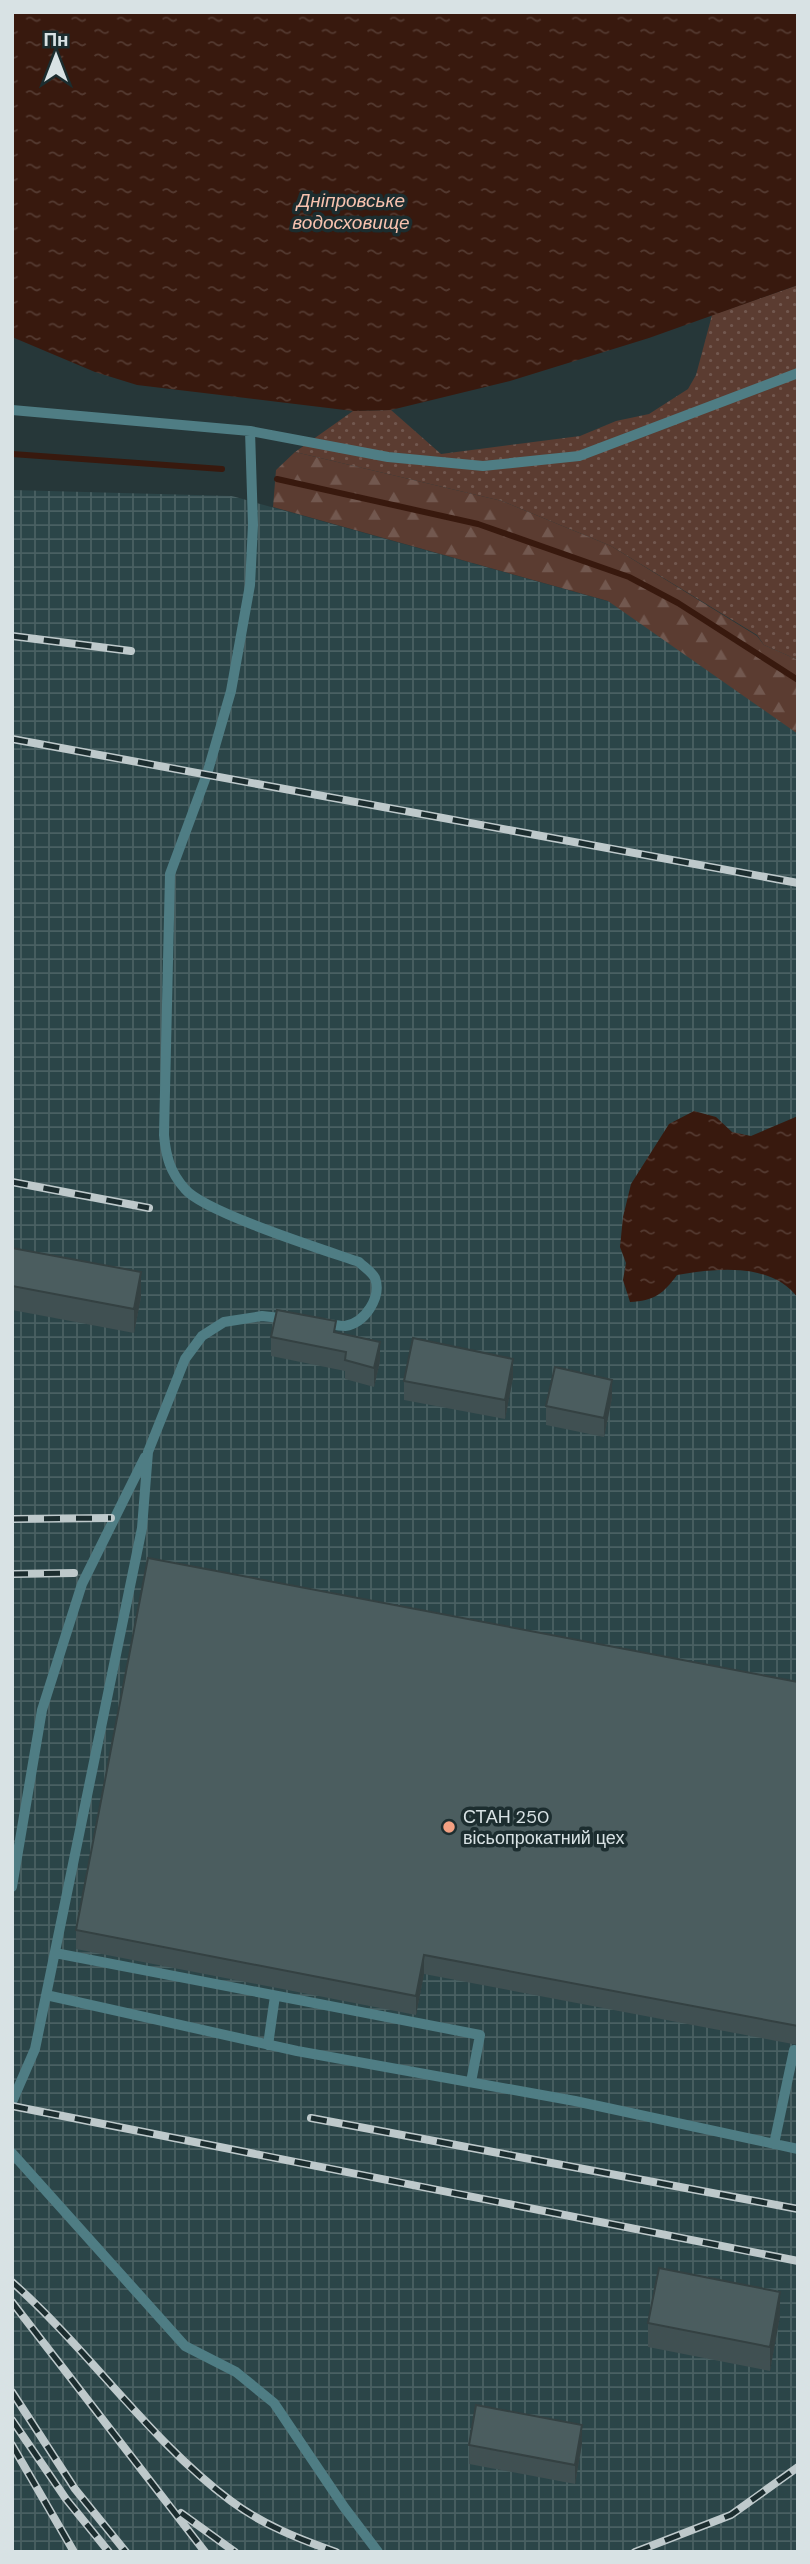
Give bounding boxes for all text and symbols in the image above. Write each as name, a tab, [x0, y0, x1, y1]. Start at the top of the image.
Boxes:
north arrow	[21, 21, 91, 91]
text: Пн	[43, 27, 69, 52]
water label: Дніпровське водосховище	[292, 188, 410, 235]
place label: СТАН 250 вісьопрокатний цех	[463, 1805, 624, 1850]
marker: СТАН 250 вісьопрокатний цех	[441, 1819, 457, 1835]

